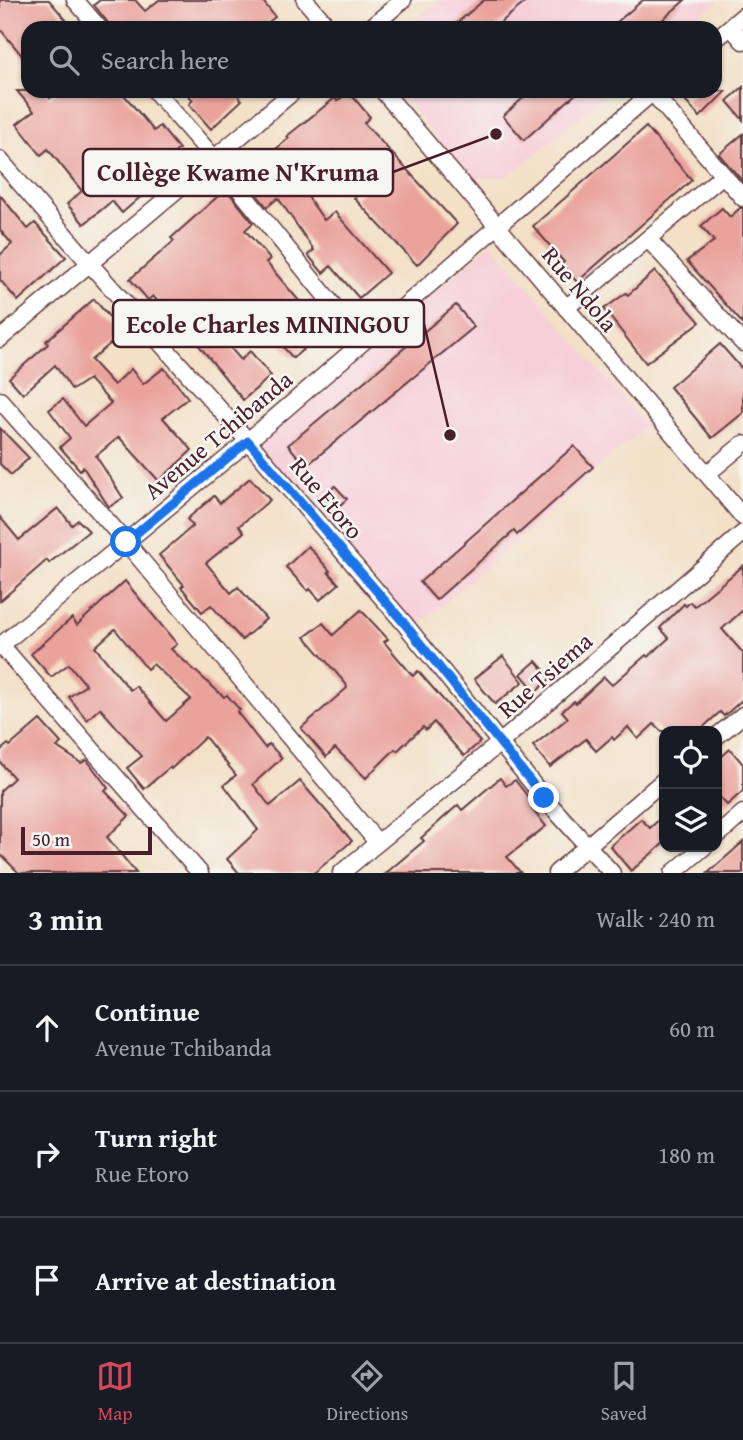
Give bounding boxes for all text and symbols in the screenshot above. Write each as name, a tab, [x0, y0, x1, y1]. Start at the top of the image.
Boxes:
search box	[21, 21, 722, 98]
text: Search here	[101, 40, 229, 79]
icon: search	[45, 41, 83, 79]
callout: Collège Kwame N'Kruma	[83, 149, 393, 196]
text: Collège Kwame N'Kruma	[97, 152, 380, 191]
street label: Rue Ndola	[534, 239, 627, 340]
callout: Ecole Charles MININGOU	[113, 300, 424, 347]
text: Ecole Charles MININGOU	[126, 304, 410, 343]
street label: Avenue Tchibanda	[136, 362, 300, 508]
street label: Rue Etoro	[282, 449, 372, 547]
route start	[110, 526, 141, 557]
street label: Rue Tsiema	[490, 624, 600, 726]
map controls	[659, 726, 722, 852]
button: locate	[659, 726, 722, 789]
route end	[528, 782, 559, 813]
button: layers	[659, 789, 722, 852]
scale bar	[21, 824, 152, 856]
text: 50 m	[32, 825, 70, 853]
text: 3 min	[28, 897, 103, 941]
text: Walk · 240 m	[596, 902, 715, 935]
text: Continue	[95, 992, 200, 1031]
icon: ahead	[28, 1009, 66, 1047]
text: 60 m	[669, 1012, 715, 1045]
text: Avenue Tchibanda	[95, 1031, 272, 1064]
text: Turn right	[95, 1118, 217, 1157]
icon: right	[28, 1135, 66, 1173]
text: 180 m	[658, 1138, 715, 1171]
text: Rue Etoro	[95, 1157, 189, 1190]
icon: arrive	[28, 1261, 66, 1299]
text: Arrive at destination	[95, 1261, 336, 1300]
tab: Map	[96, 1357, 134, 1427]
tab: Directions	[327, 1357, 408, 1427]
tab: Saved	[601, 1357, 647, 1427]

